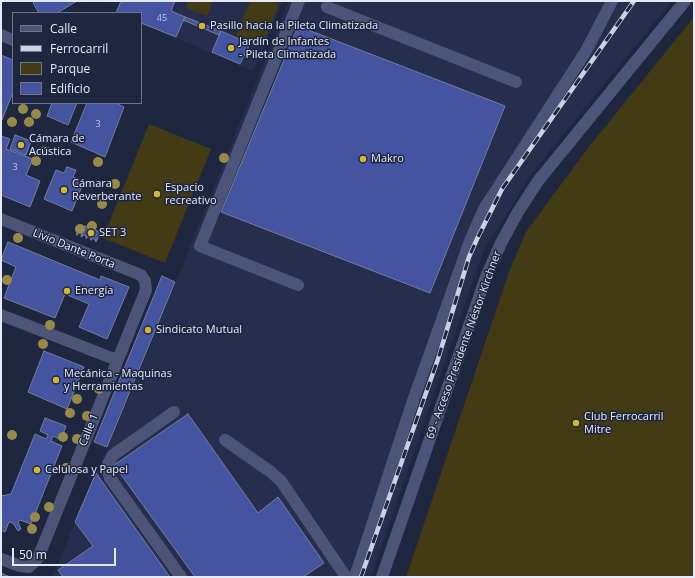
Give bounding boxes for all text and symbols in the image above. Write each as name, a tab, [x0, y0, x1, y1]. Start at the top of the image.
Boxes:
legend	[12, 12, 142, 104]
house number: 45	[157, 13, 167, 23]
place label: Pasillo hacia la Pileta Climatizada	[210, 19, 378, 33]
text: Calle	[50, 20, 77, 37]
marker: Pasillo hacia la Pileta Climatizada	[197, 21, 207, 31]
place label: Jardín de Infantes - Pileta Climatizada	[239, 35, 336, 61]
text: Ferrocarril	[50, 40, 108, 57]
marker: Jardín de Infantes - Pileta Climatizada	[226, 43, 236, 53]
text: Parque	[50, 60, 90, 77]
text: Edificio	[50, 80, 90, 97]
house number: 3	[95, 119, 101, 129]
place label: Cámara de Acústica	[29, 132, 85, 158]
marker: Cámara de Acústica	[16, 140, 26, 150]
place label: Makro	[371, 152, 404, 166]
marker: Makro	[358, 154, 368, 164]
house number: 3	[12, 162, 18, 172]
place label: Cámara Reverberante	[72, 177, 141, 203]
place label: Espacio recreativo	[165, 181, 217, 207]
marker: Cámara Reverberante	[59, 185, 69, 195]
marker: Espacio recreativo	[152, 189, 162, 199]
street label: Livio Dante Porta	[31, 226, 117, 272]
place label: SET 3	[99, 226, 126, 240]
marker: SET 3	[86, 228, 96, 238]
street label: 69 - Acceso Presidente Néstor Kirchner	[424, 249, 504, 441]
place label: Energía	[75, 284, 113, 298]
marker: Energía	[62, 286, 72, 296]
place label: Sindicato Mutual	[156, 323, 242, 337]
marker: Sindicato Mutual	[143, 325, 153, 335]
place label: Mecánica - Maquinas y Herramientas	[64, 367, 172, 393]
marker: Mecánica - Maquinas y Herramientas	[51, 375, 61, 385]
place label: Club Ferrocarril Mitre	[584, 410, 663, 436]
street label: Calle 1	[77, 412, 101, 448]
marker: Club Ferrocarril Mitre	[571, 418, 581, 428]
place label: Celulosa y Papel	[45, 463, 128, 477]
marker: Celulosa y Papel	[32, 465, 42, 475]
scale bar	[14, 540, 118, 566]
text: 50 m	[19, 546, 47, 563]

